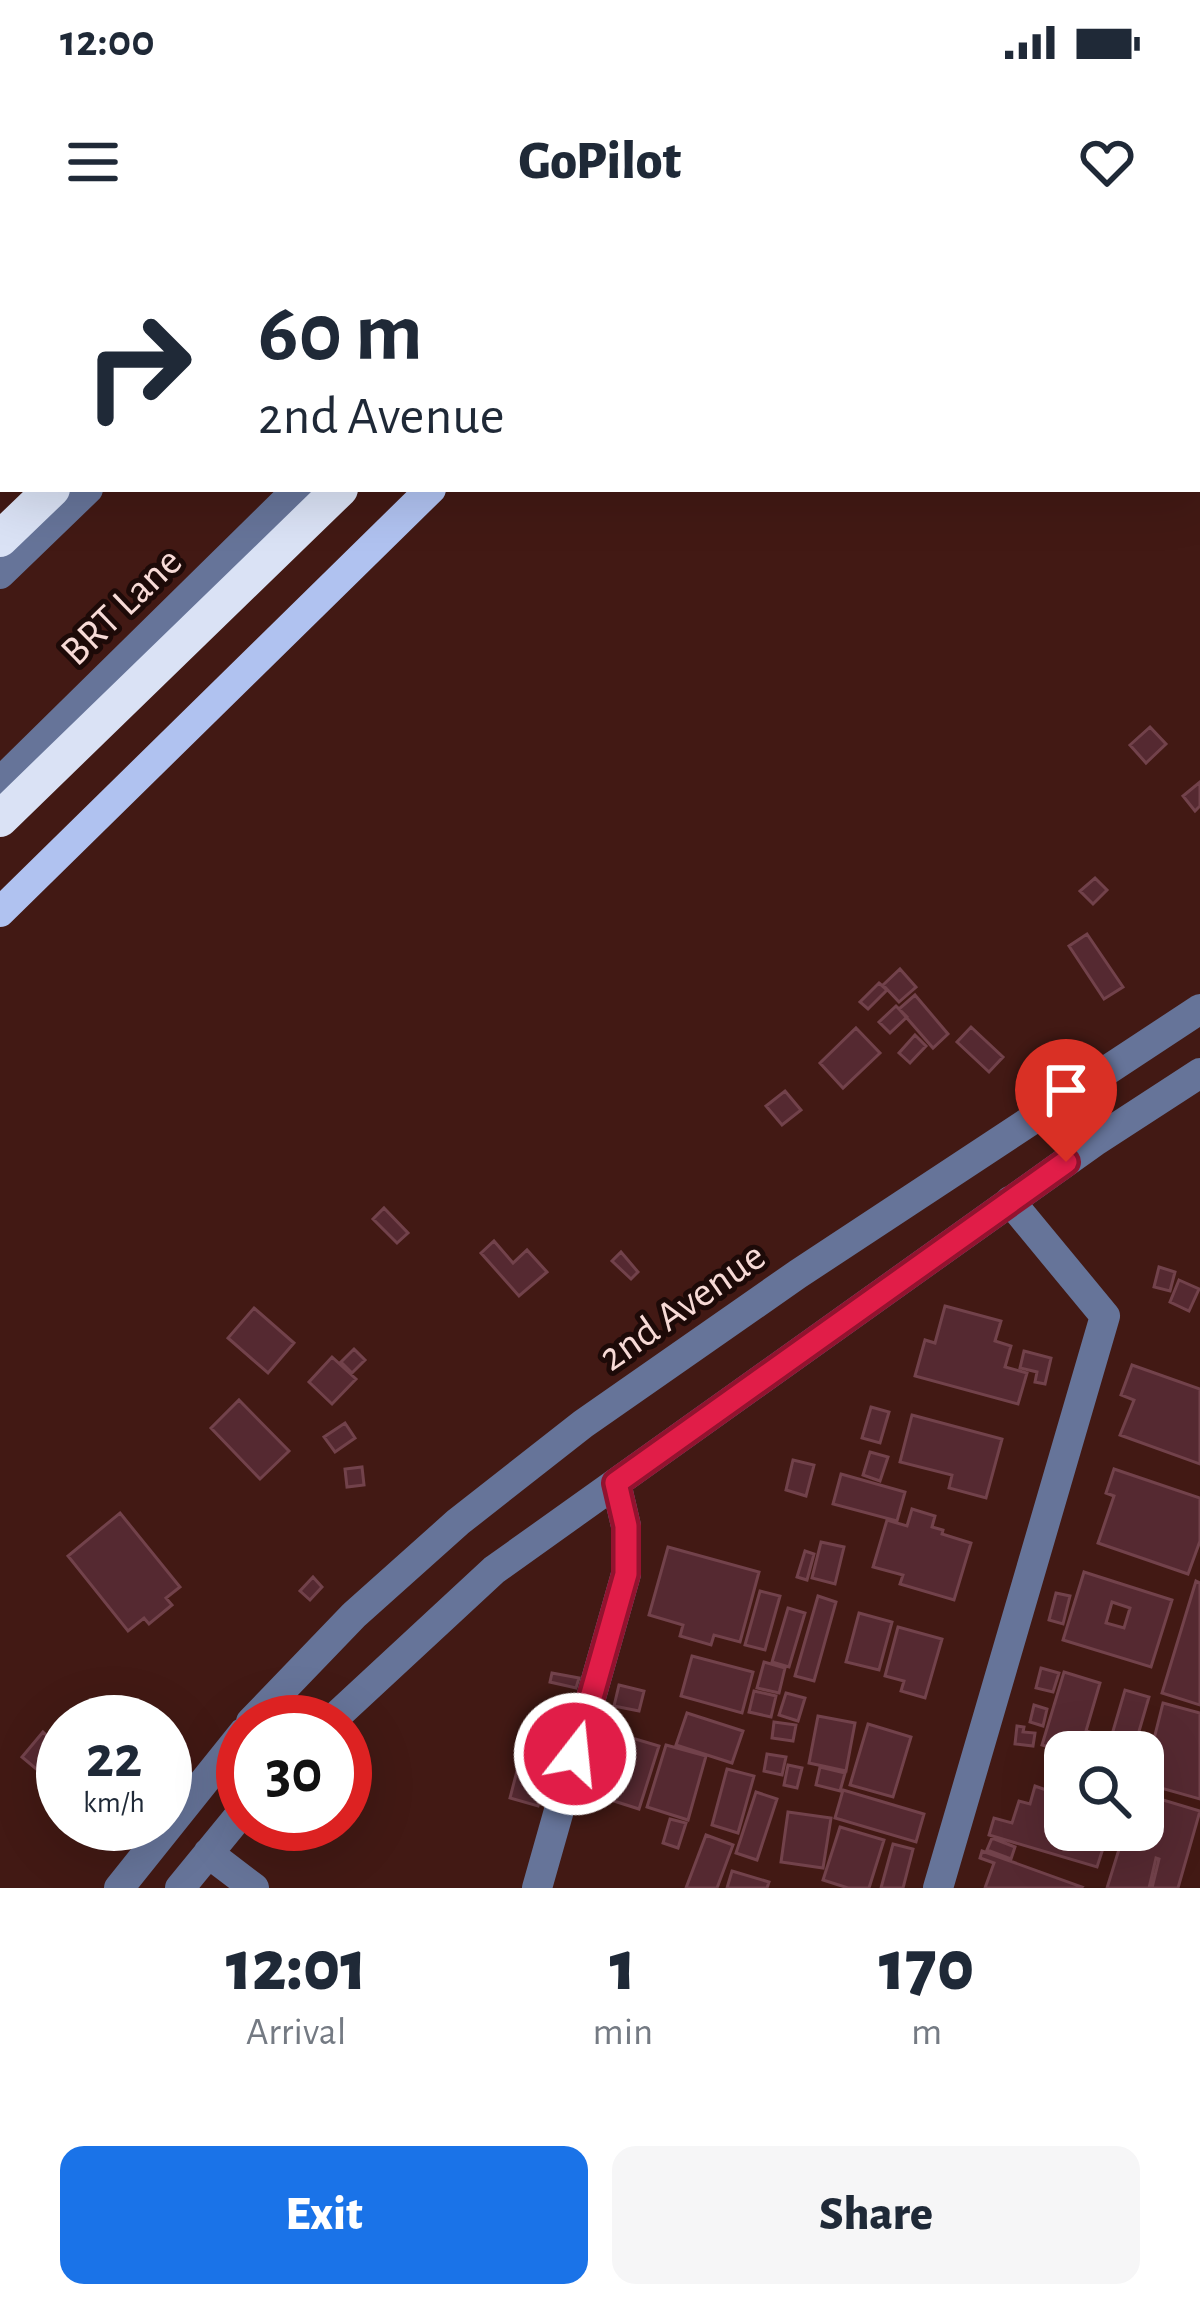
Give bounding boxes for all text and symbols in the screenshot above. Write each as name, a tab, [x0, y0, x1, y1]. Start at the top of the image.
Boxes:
text: 12:00	[60, 19, 155, 64]
icon: menu	[60, 129, 126, 195]
icon: heart	[1074, 129, 1140, 195]
text: GoPilot	[519, 135, 681, 189]
icon: right	[60, 288, 216, 444]
text: 60 m	[258, 292, 423, 376]
text: 2nd Avenue	[258, 390, 505, 444]
street label: BRT Lane	[53, 539, 190, 673]
pin	[1015, 1039, 1117, 1162]
icon: arrive	[1033, 1057, 1099, 1123]
street label: 2nd Avenue	[592, 1234, 773, 1379]
position arrow	[512, 1691, 638, 1817]
speed limit sign: 30	[216, 1695, 372, 1851]
text: 22	[86, 1728, 142, 1788]
map controls	[1044, 1731, 1164, 1851]
button: search	[1044, 1731, 1164, 1851]
text: km/h	[83, 1788, 145, 1818]
text: 12:01	[226, 1931, 367, 2003]
text: 1	[610, 1931, 636, 2003]
text: 170	[879, 1931, 974, 2003]
text: Arrival	[246, 2013, 346, 2052]
text: min	[592, 2013, 653, 2052]
text: m	[911, 2013, 942, 2052]
button: Exit	[60, 2146, 588, 2284]
button: Share	[612, 2146, 1140, 2284]

